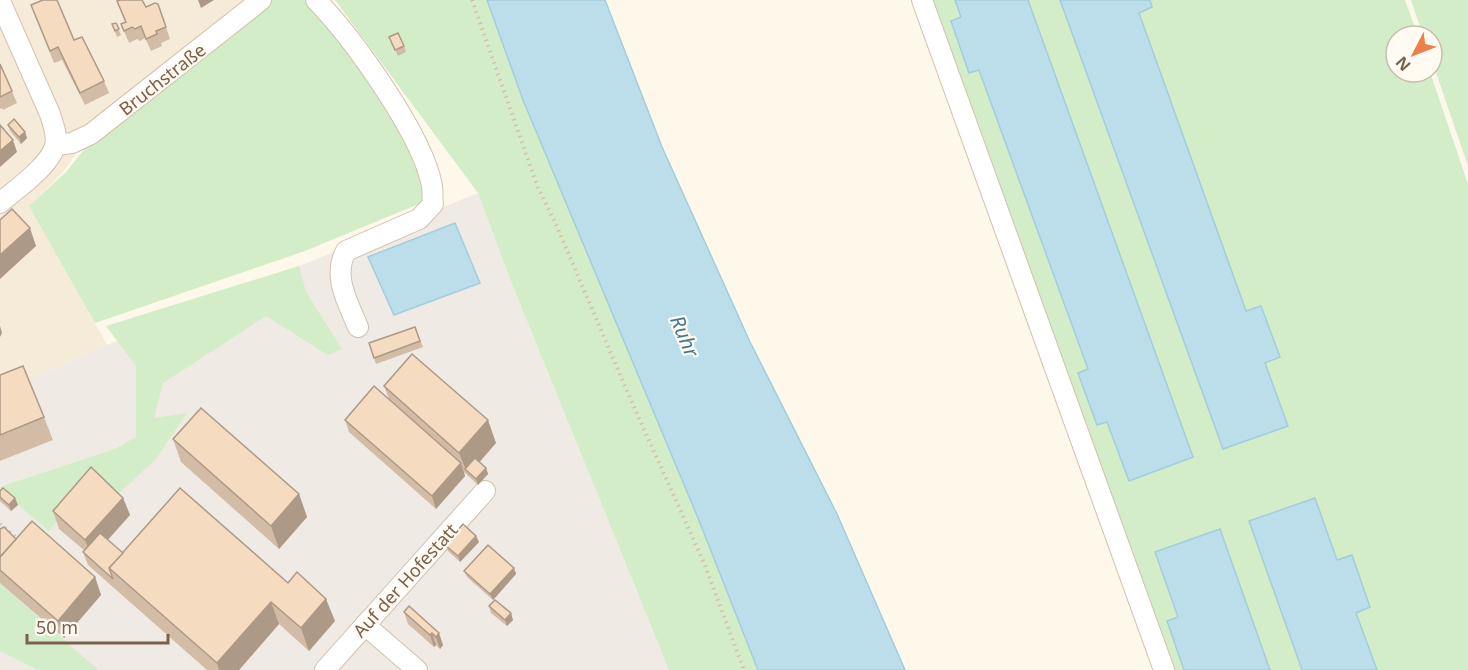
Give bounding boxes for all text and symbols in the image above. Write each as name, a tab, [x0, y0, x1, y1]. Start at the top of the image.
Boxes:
north arrow	[1384, 24, 1444, 84]
street label: Bruchstraße	[114, 38, 210, 120]
text: N	[1390, 52, 1415, 76]
water label: Ruhr	[664, 311, 706, 362]
street label: Auf der Hofestatt	[347, 517, 463, 642]
scale bar	[27, 607, 168, 645]
text: 50 m	[36, 615, 78, 639]

